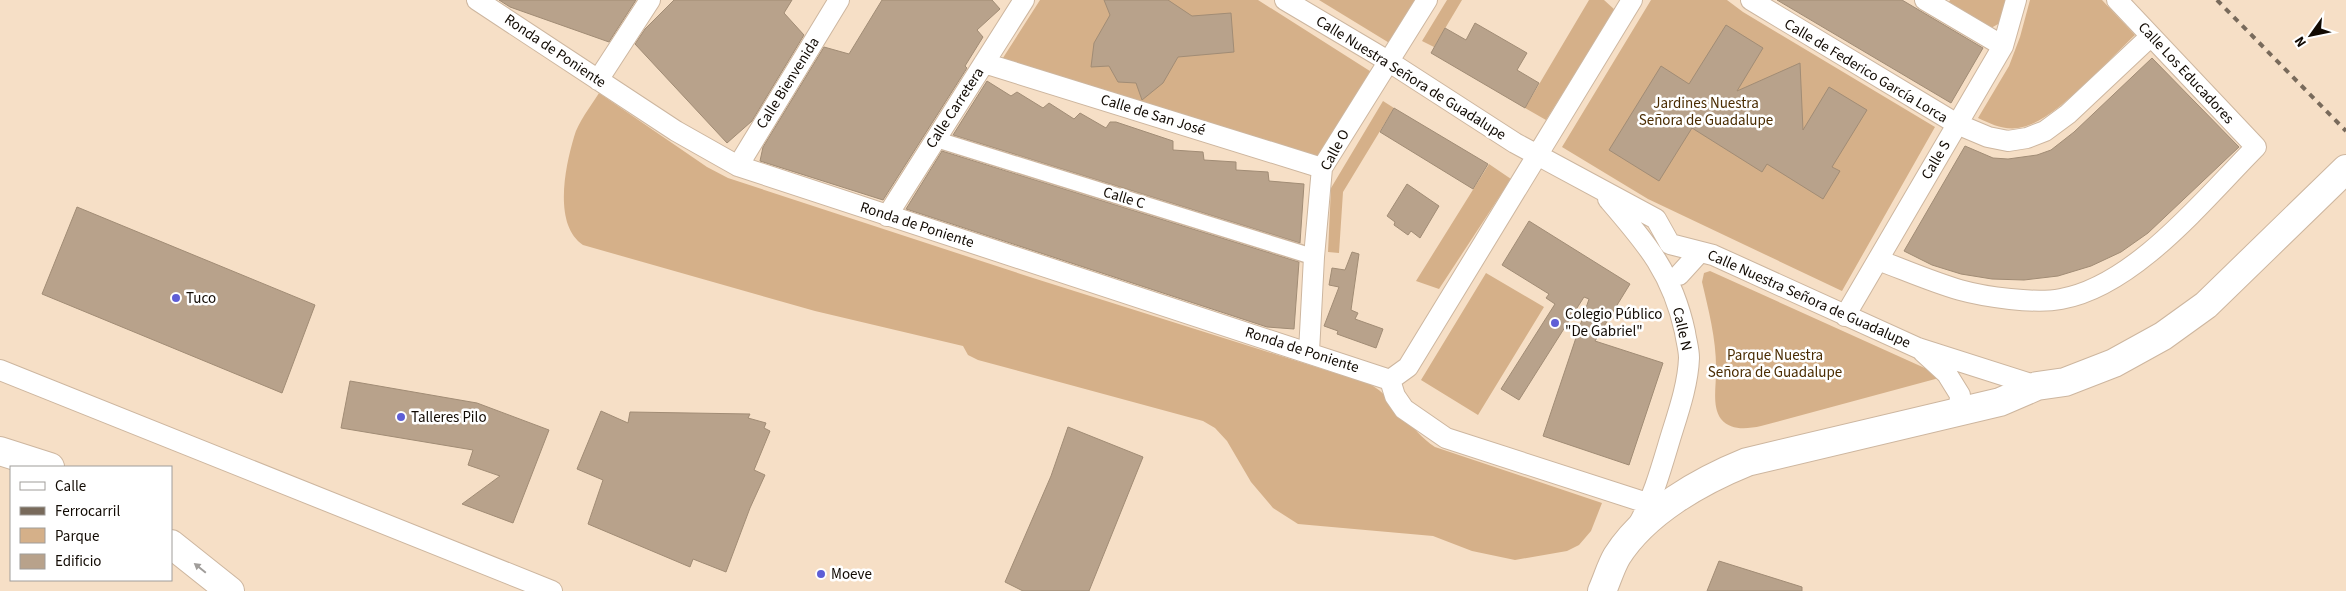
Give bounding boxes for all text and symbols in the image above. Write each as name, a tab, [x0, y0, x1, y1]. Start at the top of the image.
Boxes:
street label: Ronda de Poniente	[500, 9, 610, 93]
north arrow	[2286, 10, 2336, 60]
street label: Calle Nuestra Señora de Guadalupe	[1312, 11, 1510, 145]
street label: Calle de Federico García Lorca	[1780, 14, 1952, 128]
street label: Calle Los Educadores	[2133, 17, 2239, 129]
text: N	[2290, 32, 2312, 51]
street label: Calle Bienvenida	[751, 33, 825, 133]
street label: Calle Carretera	[921, 63, 989, 153]
street label: Calle de San José	[1098, 89, 1208, 141]
park label: Jardines Nuestra Señora de Guadalupe	[1639, 93, 1773, 131]
street label: Calle O	[1315, 126, 1355, 174]
street label: Calle S	[1916, 136, 1956, 184]
street label: Calle C	[1100, 182, 1148, 214]
street label: Ronda de Poniente	[857, 197, 977, 253]
street label: Calle Nuestra Señora de Guadalupe	[1704, 245, 1914, 353]
place label: Tuco	[186, 288, 216, 309]
marker: Tuco	[170, 292, 182, 304]
place label: Colegio Público "De Gabriel"	[1565, 304, 1662, 342]
street label: Calle N	[1667, 305, 1697, 353]
marker: Colegio Público "De Gabriel"	[1549, 317, 1561, 329]
street label: Ronda de Poniente	[1242, 322, 1362, 378]
park label: Parque Nuestra Señora de Guadalupe	[1708, 345, 1842, 383]
place label: Talleres Pilo	[411, 407, 487, 428]
marker: Talleres Pilo	[395, 411, 407, 423]
legend	[10, 466, 172, 581]
text: Calle	[55, 476, 86, 497]
text: Ferrocarril	[55, 501, 120, 522]
text: Parque	[55, 526, 99, 547]
text: Edificio	[55, 551, 102, 572]
one-way arrow	[194, 562, 207, 573]
place label: Moeve	[831, 564, 872, 585]
marker: Moeve	[815, 568, 827, 580]

